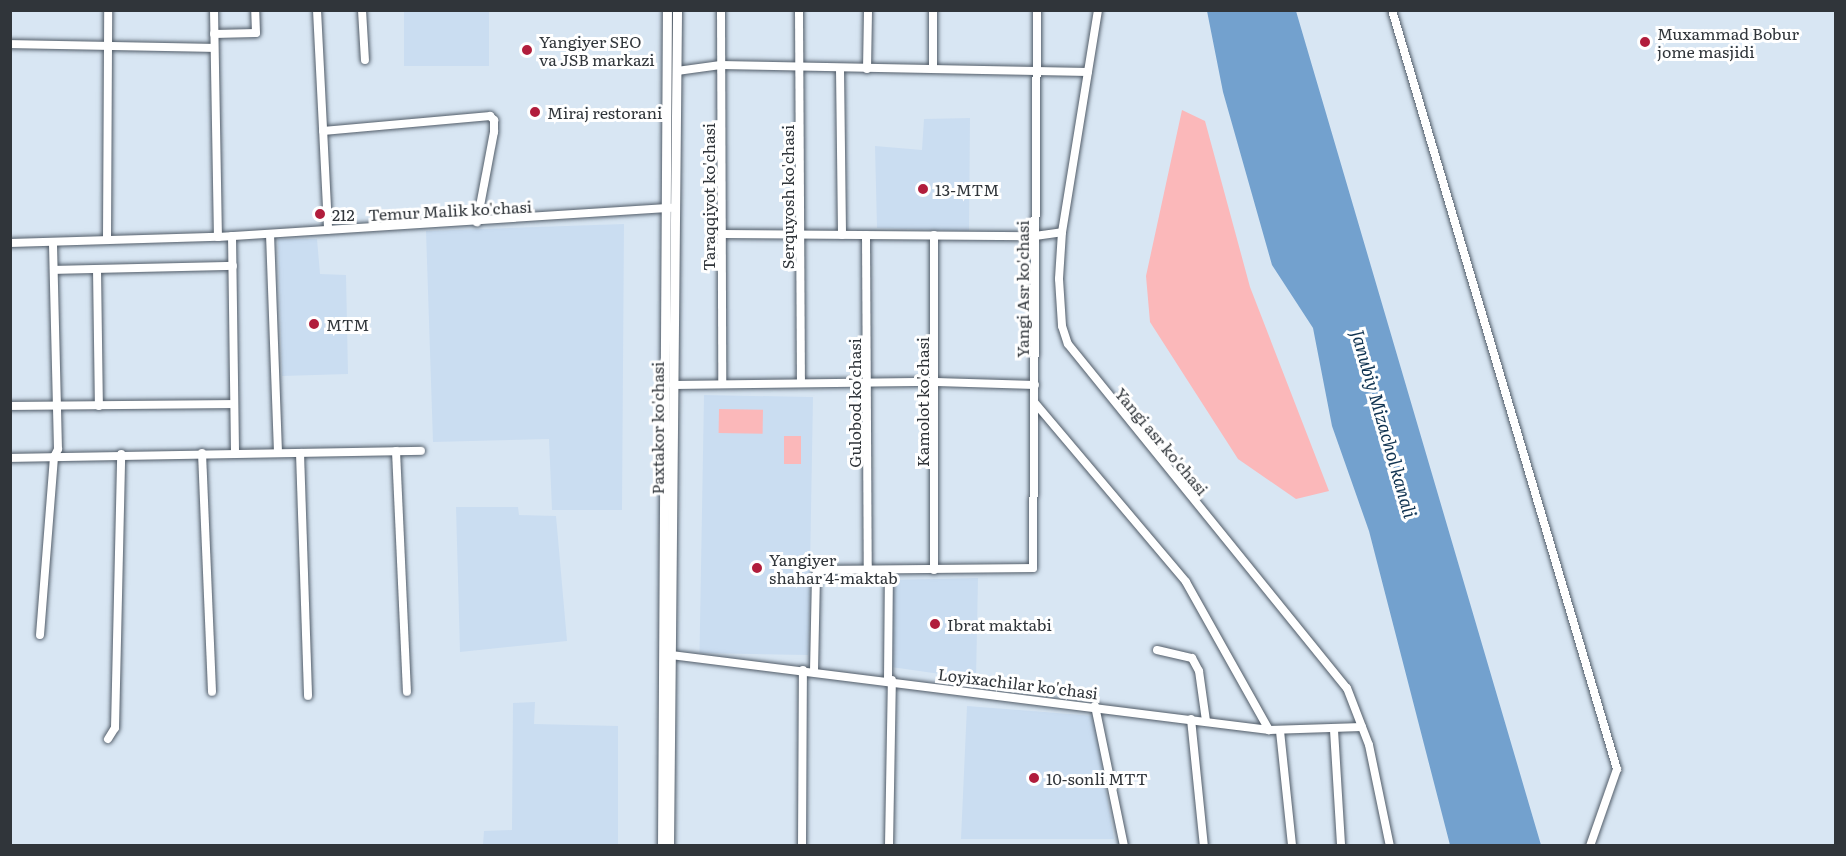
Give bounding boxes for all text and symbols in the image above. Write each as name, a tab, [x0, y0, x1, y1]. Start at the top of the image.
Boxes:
place label: Muxammad Bobur jome masjidi	[1657, 23, 1799, 61]
place label: Yangiyer SEO va JSB markazi	[539, 31, 655, 69]
marker: Muxammad Bobur jome masjidi	[1638, 35, 1652, 49]
marker: Yangiyer SEO va JSB markazi	[520, 43, 534, 57]
place label: Miraj restorani	[547, 102, 662, 122]
marker: Miraj restorani	[528, 105, 542, 119]
street label: Taraqqiyot ko'chasi	[698, 123, 718, 271]
street label: Serquyosh ko'chasi	[777, 125, 797, 269]
place label: 13-MTM	[935, 179, 999, 199]
marker: 13-MTM	[916, 182, 930, 196]
street label: Temur Malik ko'chasi	[368, 196, 532, 224]
place label: 212	[332, 204, 355, 224]
marker: 212	[313, 207, 327, 221]
street label: Yangi Asr ko'chasi	[1012, 220, 1032, 358]
place label: MTM	[326, 314, 369, 334]
marker: MTM	[307, 317, 321, 331]
water label: Janubiy Mizachol kanali	[1347, 327, 1421, 521]
street label: Kamolot ko'chasi	[912, 337, 932, 467]
street label: Gulobod ko'chasi	[844, 338, 864, 468]
street label: Paxtakor ko'chasi	[647, 362, 667, 494]
street label: Yangi asr ko'chasi	[1112, 383, 1212, 499]
place label: Yangiyer shahar 4-maktab	[769, 549, 898, 587]
marker: Yangiyer shahar 4-maktab	[750, 561, 764, 575]
place label: Ibrat maktabi	[947, 614, 1052, 634]
marker: Ibrat maktabi	[928, 617, 942, 631]
street label: Loyixachilar ko'chasi	[937, 664, 1099, 702]
place label: 10-sonli MTT	[1046, 768, 1148, 788]
marker: 10-sonli MTT	[1027, 771, 1041, 785]

